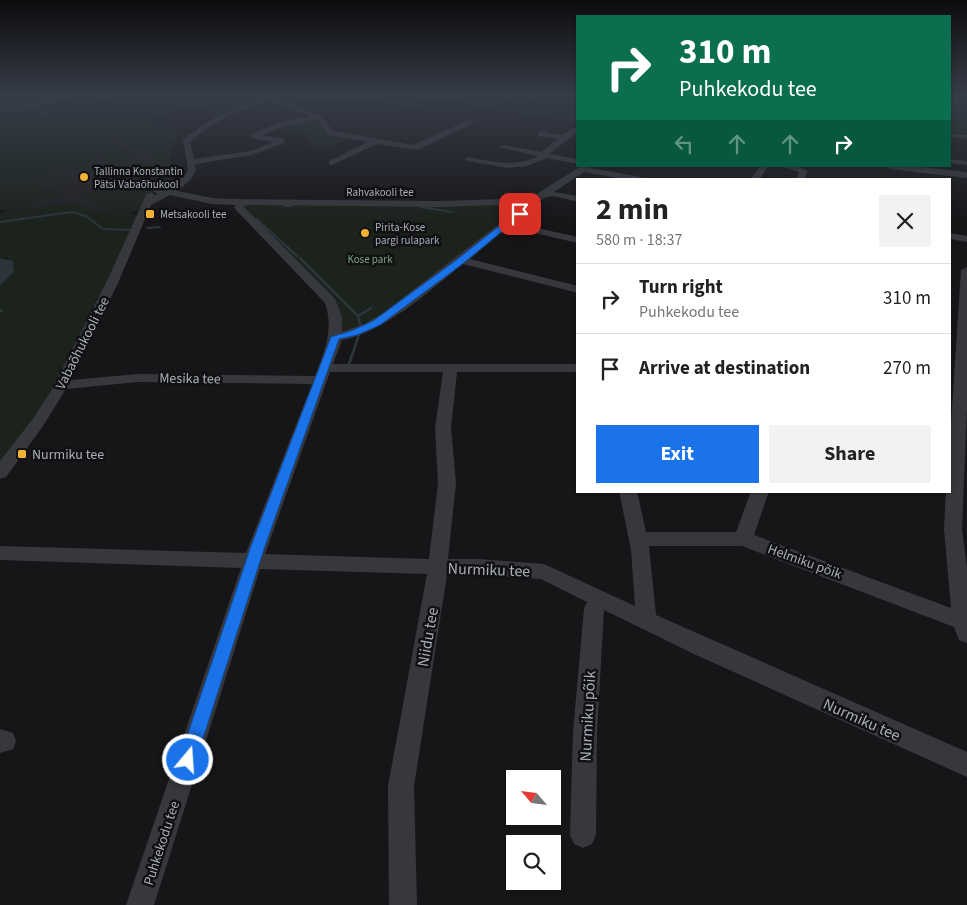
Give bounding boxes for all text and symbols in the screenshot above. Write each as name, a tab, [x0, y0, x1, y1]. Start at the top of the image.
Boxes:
text: 310 m	[679, 27, 771, 77]
icon: right	[596, 35, 661, 100]
text: Puhkekodu tee	[679, 73, 817, 105]
icon: left	[670, 130, 698, 158]
icon: ahead	[723, 130, 751, 158]
icon: ahead	[776, 130, 804, 158]
icon: right	[829, 130, 857, 158]
place label: Tallinna Konstantin Pätsi Vabaõhukool	[94, 164, 183, 192]
marker: Tallinna Konstantin Pätsi Vabaõhukool	[78, 171, 90, 183]
street label: Rahvakooli tee	[346, 185, 414, 200]
text: 2 min	[596, 188, 669, 231]
pin	[499, 193, 541, 235]
button: close	[879, 195, 931, 247]
icon: arrive	[506, 200, 534, 228]
place label: Metsakooli tee	[160, 207, 227, 222]
marker: Metsakooli tee	[144, 208, 156, 220]
place label: Pirita-Kose pargi rulapark	[375, 220, 440, 248]
marker: Pirita-Kose pargi rulapark	[359, 227, 371, 239]
text: 580 m · 18:37	[596, 229, 683, 251]
park label: Kose park	[347, 252, 393, 267]
text: Turn right	[639, 274, 723, 301]
icon: right	[596, 285, 624, 313]
text: 310 m	[883, 285, 931, 312]
street label: Vabaõhukooli tee	[51, 294, 115, 393]
text: Puhkekodu tee	[639, 301, 739, 323]
icon: arrive	[596, 355, 624, 383]
text: Arrive at destination	[639, 355, 810, 382]
text: 270 m	[883, 355, 931, 382]
street label: Mesika tee	[159, 368, 221, 390]
button: Exit	[596, 425, 759, 483]
button: Share	[769, 425, 931, 483]
place label: Nurmiku tee	[32, 445, 104, 465]
marker: Nurmiku tee	[16, 448, 28, 460]
street label: Helmiku põik	[765, 539, 845, 585]
street label: Nurmiku tee	[447, 558, 531, 582]
street label: Niidu tee	[412, 606, 444, 669]
street label: Nurmiku põik	[575, 670, 601, 762]
street label: Nurmiku tee	[819, 693, 904, 747]
position arrow	[161, 733, 213, 785]
north arrow	[506, 770, 561, 825]
map controls	[506, 770, 561, 890]
street label: Puhkekodu tee	[139, 798, 185, 888]
button: search	[506, 835, 561, 890]

